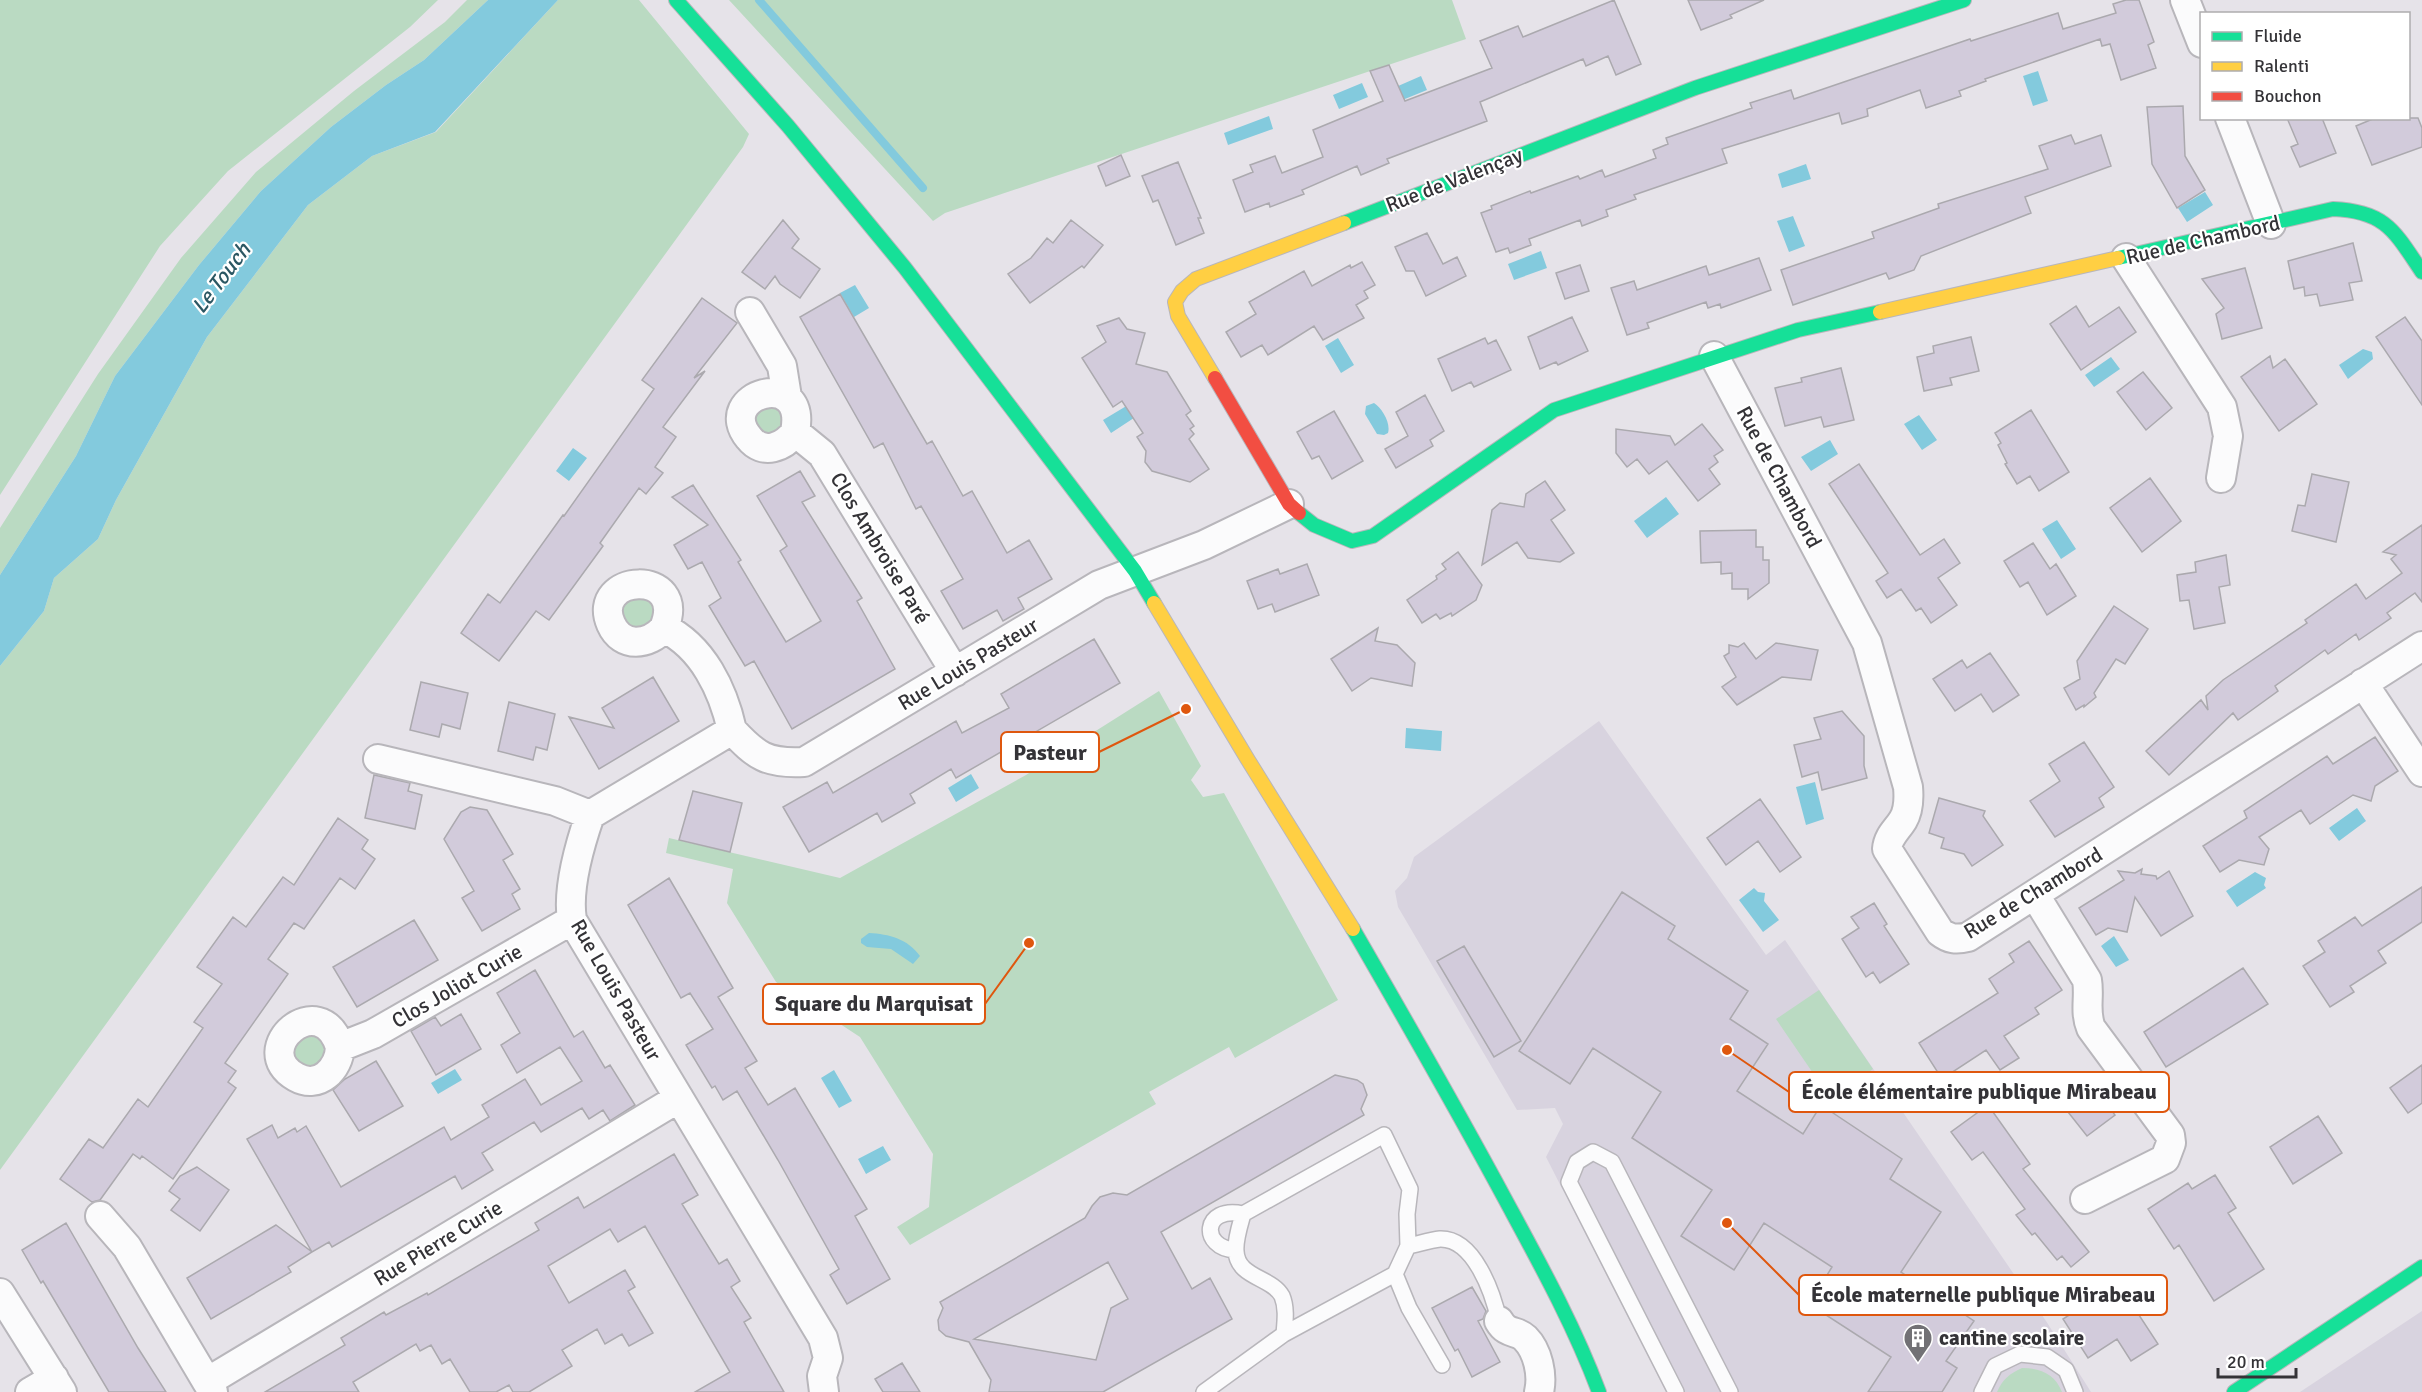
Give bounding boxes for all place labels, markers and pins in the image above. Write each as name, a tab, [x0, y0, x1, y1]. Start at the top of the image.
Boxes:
callout: Pasteur	[1001, 732, 1099, 772]
callout: Square du Marquisat	[763, 984, 985, 1024]
callout: École élémentaire publique Mirabeau	[1789, 1072, 2169, 1112]
callout: École maternelle publique Mirabeau	[1799, 1275, 2167, 1315]
building icon: cantine scolaire	[1902, 1322, 1934, 1364]
place label: cantine scolaire	[1939, 1325, 2084, 1351]

